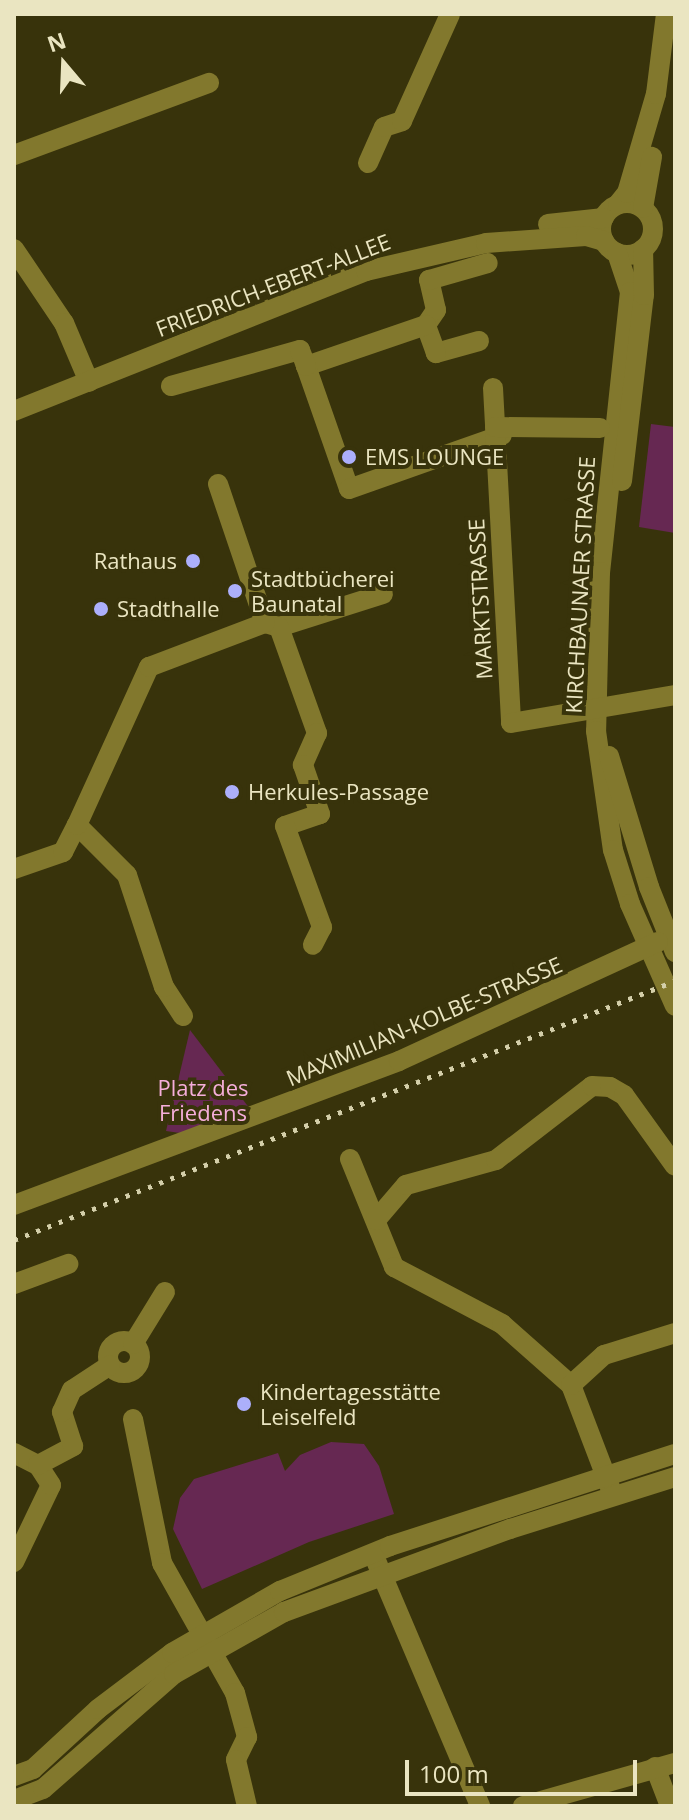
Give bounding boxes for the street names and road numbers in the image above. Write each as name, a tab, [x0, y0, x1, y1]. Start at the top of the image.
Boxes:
street label: FRIEDRICH-EBERT-ALLEE	[152, 228, 394, 342]
street label: KIRCHBAUNAER STRASSE	[560, 456, 600, 714]
street label: MARKTSTRASSE	[463, 518, 497, 680]
street label: MAXIMILIAN-KOLBE-STRASSE	[282, 951, 566, 1091]

